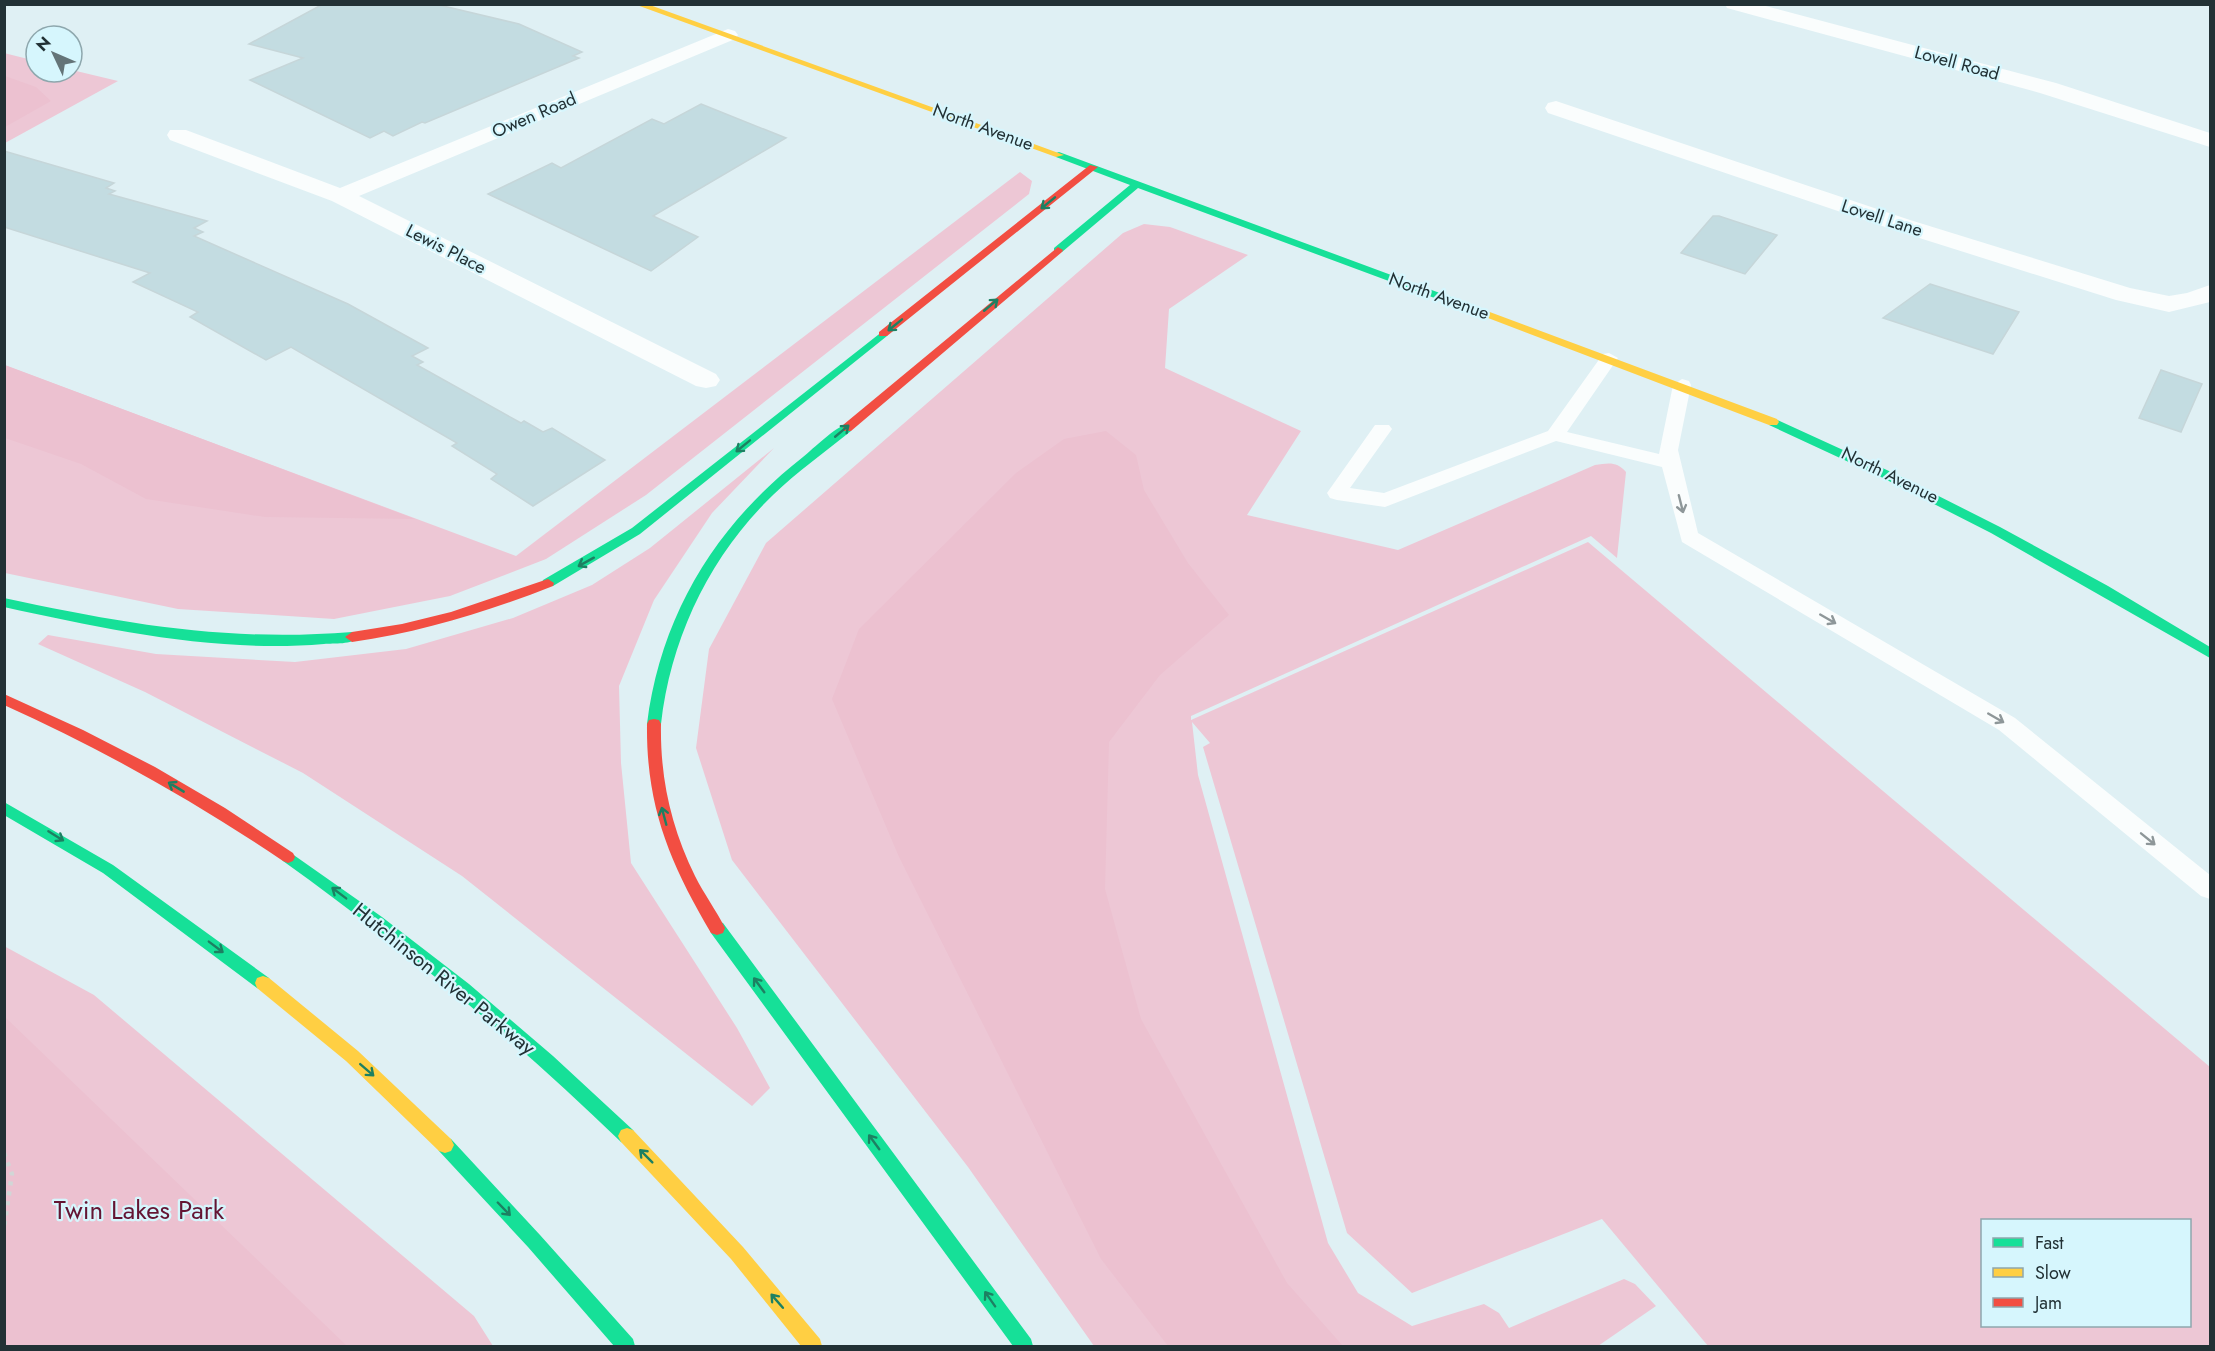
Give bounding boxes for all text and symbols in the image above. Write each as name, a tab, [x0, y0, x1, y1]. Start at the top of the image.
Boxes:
north arrow	[24, 24, 84, 84]
text: N	[31, 31, 56, 56]
street label: Lovell Road	[1912, 39, 2002, 87]
street label: Owen Road	[488, 86, 580, 144]
street label: North Avenue	[929, 97, 1037, 157]
street label: Lovell Lane	[1838, 193, 1926, 243]
one-way arrow	[1040, 197, 1056, 210]
street label: Lewis Place	[401, 218, 491, 280]
street label: North Avenue	[1385, 266, 1493, 326]
one-way arrow	[983, 299, 999, 312]
one-way arrow	[887, 318, 903, 331]
one-way arrow	[834, 424, 850, 437]
one-way arrow	[735, 439, 751, 452]
street label: North Avenue	[1837, 440, 1943, 510]
one-way arrow	[1675, 494, 1687, 513]
one-way arrow	[578, 556, 595, 568]
one-way arrow	[1819, 613, 1836, 625]
one-way arrow	[1987, 712, 2004, 724]
one-way arrow	[168, 780, 185, 792]
one-way arrow	[657, 807, 669, 826]
one-way arrow	[47, 831, 64, 843]
one-way arrow	[2140, 832, 2156, 845]
one-way arrow	[331, 887, 347, 900]
street label: Hutchinson River Parkway	[346, 896, 542, 1063]
one-way arrow	[207, 941, 223, 954]
one-way arrow	[752, 978, 765, 994]
one-way arrow	[360, 1063, 375, 1077]
one-way arrow	[868, 1135, 880, 1151]
one-way arrow	[639, 1148, 654, 1163]
park label: Twin Lakes Park	[54, 1191, 225, 1229]
one-way arrow	[497, 1201, 512, 1216]
legend	[1981, 1219, 2191, 1327]
text: Fast	[2035, 1230, 2064, 1256]
text: Slow	[2035, 1260, 2072, 1286]
text: Jam	[2033, 1290, 2062, 1316]
one-way arrow	[984, 1291, 996, 1307]
one-way arrow	[770, 1294, 784, 1309]

